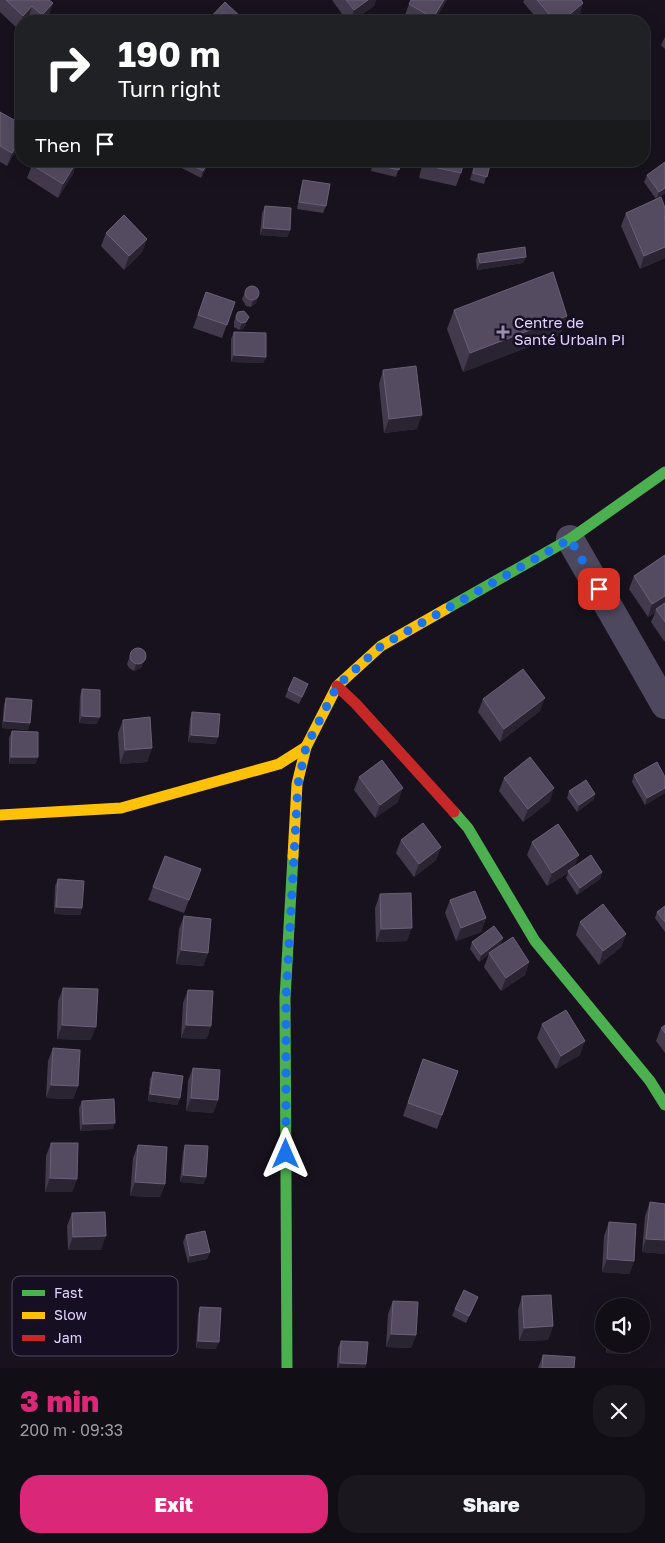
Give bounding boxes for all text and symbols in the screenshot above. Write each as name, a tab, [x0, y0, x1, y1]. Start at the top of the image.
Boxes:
text: 190 m	[118, 33, 220, 75]
icon: right	[35, 35, 100, 100]
text: Turn right	[118, 75, 221, 102]
icon: arrive	[91, 130, 119, 158]
text: Then	[35, 133, 81, 156]
place label: Centre de Santé Urbain Pi	[514, 313, 625, 348]
marker: Centre de Santé Urbain Pi	[496, 325, 510, 339]
pin	[578, 568, 620, 610]
icon: arrive	[585, 575, 613, 603]
position arrow	[259, 1127, 311, 1179]
legend	[12, 1276, 178, 1356]
text: Fast	[54, 1284, 83, 1301]
map controls	[595, 1298, 650, 1353]
button: sound	[595, 1298, 650, 1353]
text: Slow	[54, 1306, 87, 1323]
text: Jam	[54, 1329, 82, 1346]
text: 3 min	[20, 1383, 99, 1419]
button: close	[593, 1385, 645, 1437]
text: 200 m · 09:33	[20, 1420, 123, 1440]
button: Exit	[20, 1475, 328, 1533]
button: Share	[338, 1475, 645, 1533]

